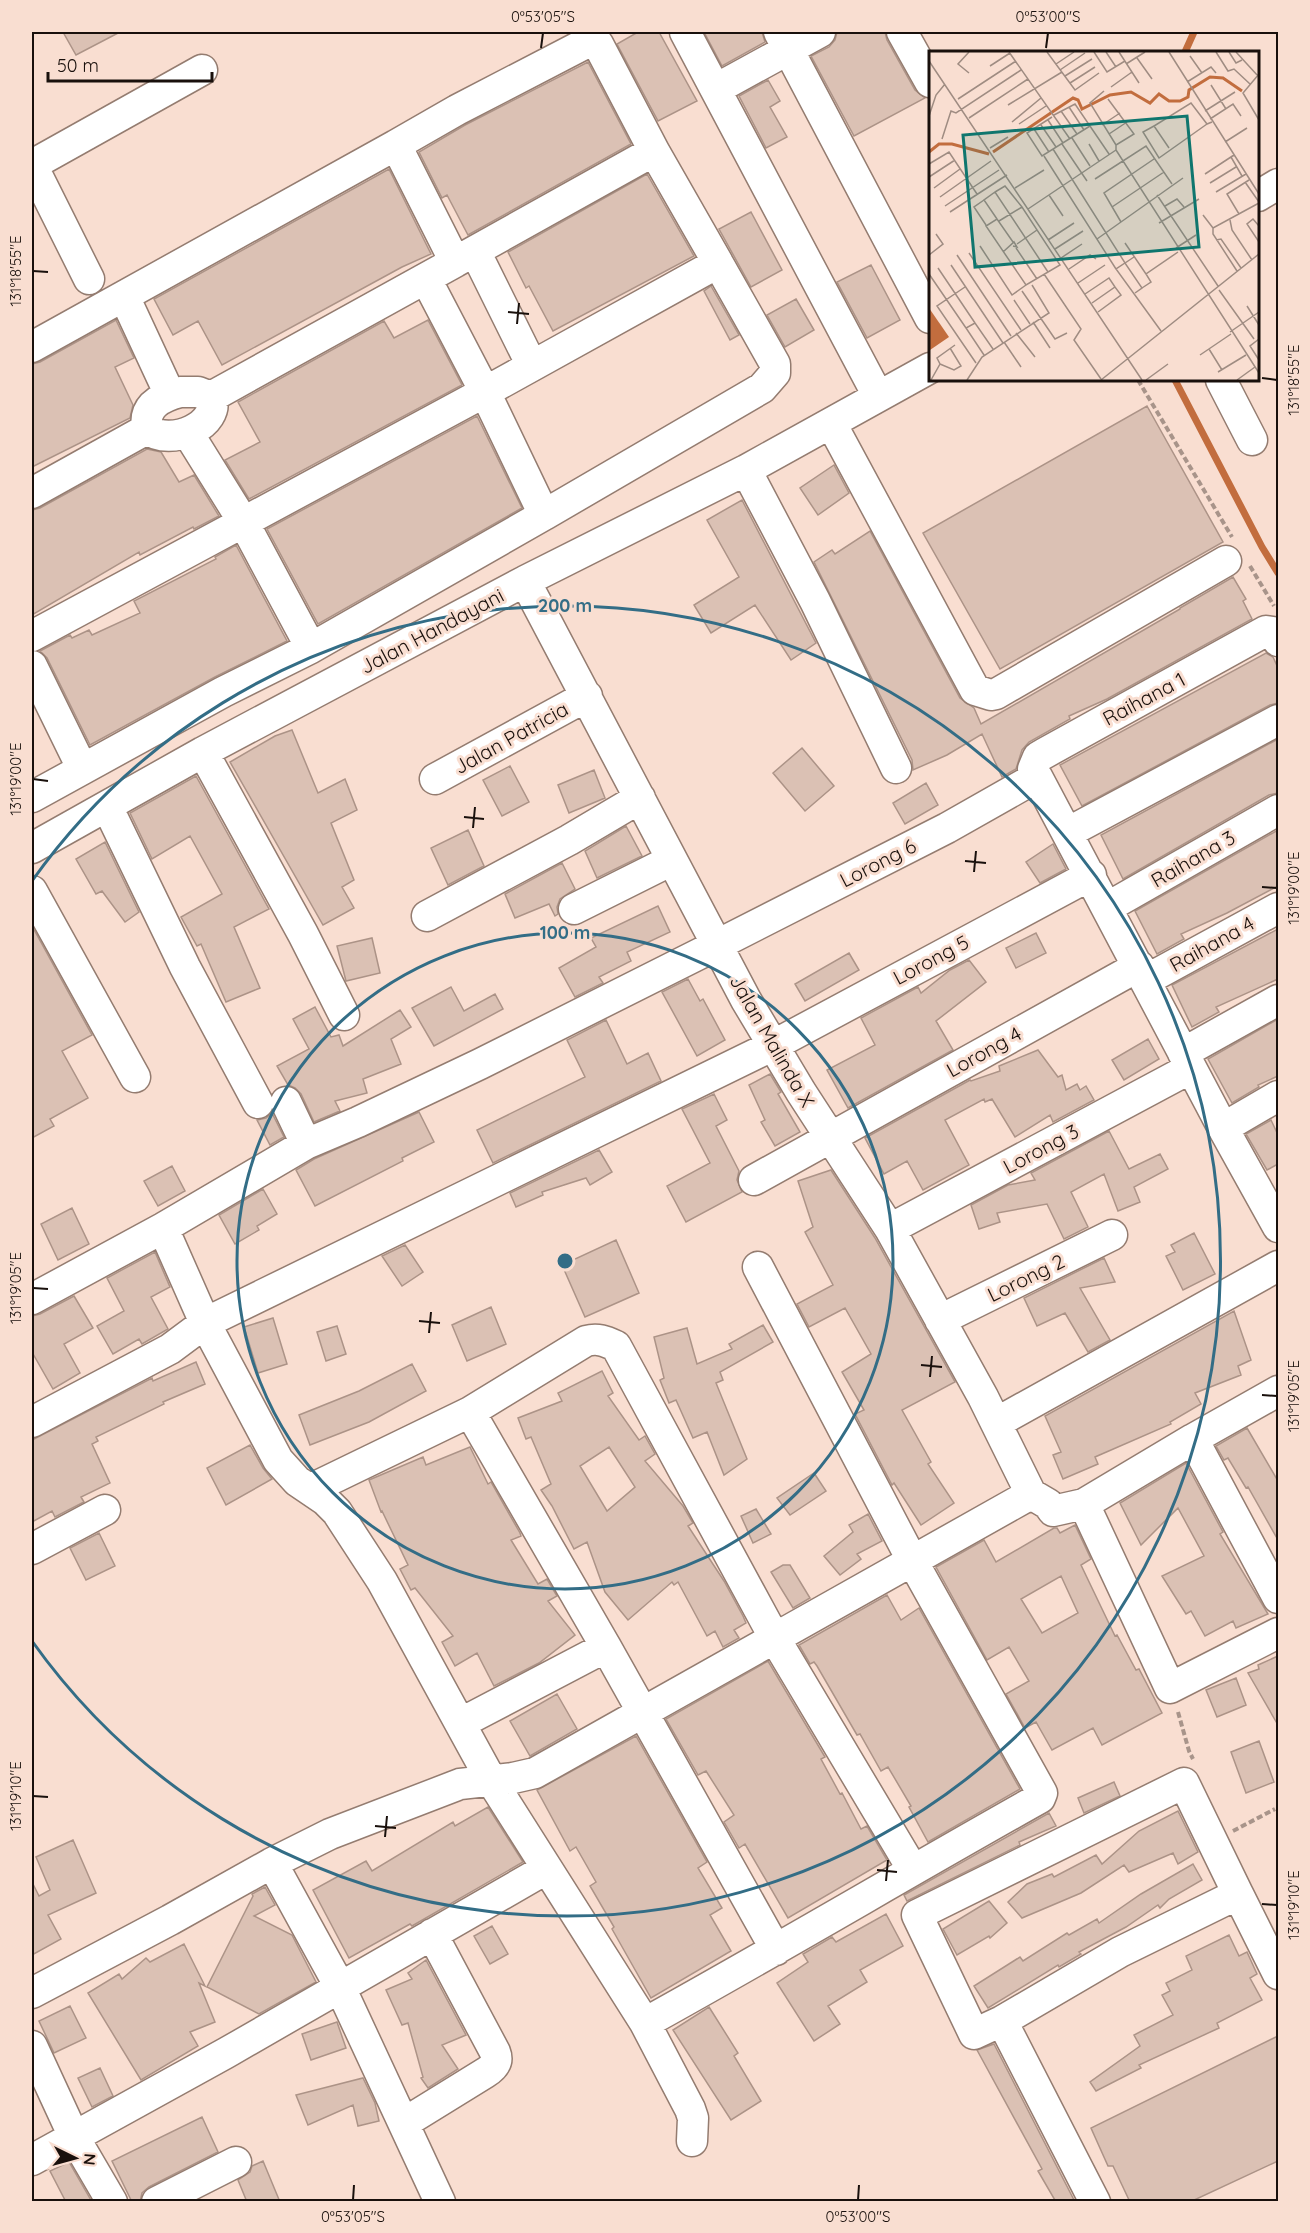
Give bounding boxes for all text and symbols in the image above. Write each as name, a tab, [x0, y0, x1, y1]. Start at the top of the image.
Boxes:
text: 0°53'05"S	[511, 7, 575, 26]
text: 0°53'00"S	[1016, 7, 1080, 26]
scale bar	[48, 45, 212, 83]
inset map	[929, 51, 1259, 381]
text: 50 m	[57, 54, 99, 77]
text: 131°18'55"E	[6, 235, 25, 307]
text: 131°18'55"E	[1284, 344, 1303, 416]
street label: Jalan Handayani	[356, 582, 508, 679]
text: 200 m	[538, 594, 592, 617]
street label: Raihana 1	[1098, 666, 1189, 731]
street label: Jalan Patricia	[449, 696, 572, 779]
text: 131°19'00"E	[6, 743, 25, 815]
street label: Raihana 3	[1146, 824, 1239, 893]
street label: Lorong 6	[835, 833, 920, 892]
text: 131°19'00"E	[1284, 852, 1303, 924]
street label: Raihana 4	[1165, 910, 1259, 977]
text: 100 m	[540, 921, 590, 944]
street label: Lorong 5	[888, 929, 973, 990]
street label: Jalan Malinda X	[725, 970, 820, 1111]
street label: Lorong 4	[942, 1021, 1026, 1082]
street label: Lorong 3	[999, 1118, 1083, 1179]
street label: Lorong 2	[983, 1248, 1068, 1307]
centre of rings	[555, 1251, 575, 1271]
text: 131°19'05"E	[6, 1252, 25, 1324]
text: 131°19'05"E	[1284, 1360, 1303, 1432]
text: 131°19'10"E	[6, 1761, 25, 1831]
text: 131°19'10"E	[1284, 1870, 1303, 1940]
north arrow	[45, 2128, 105, 2188]
text: N	[79, 2153, 100, 2166]
text: 0°53'05"S	[321, 2207, 385, 2226]
text: 0°53'00"S	[826, 2207, 890, 2226]

